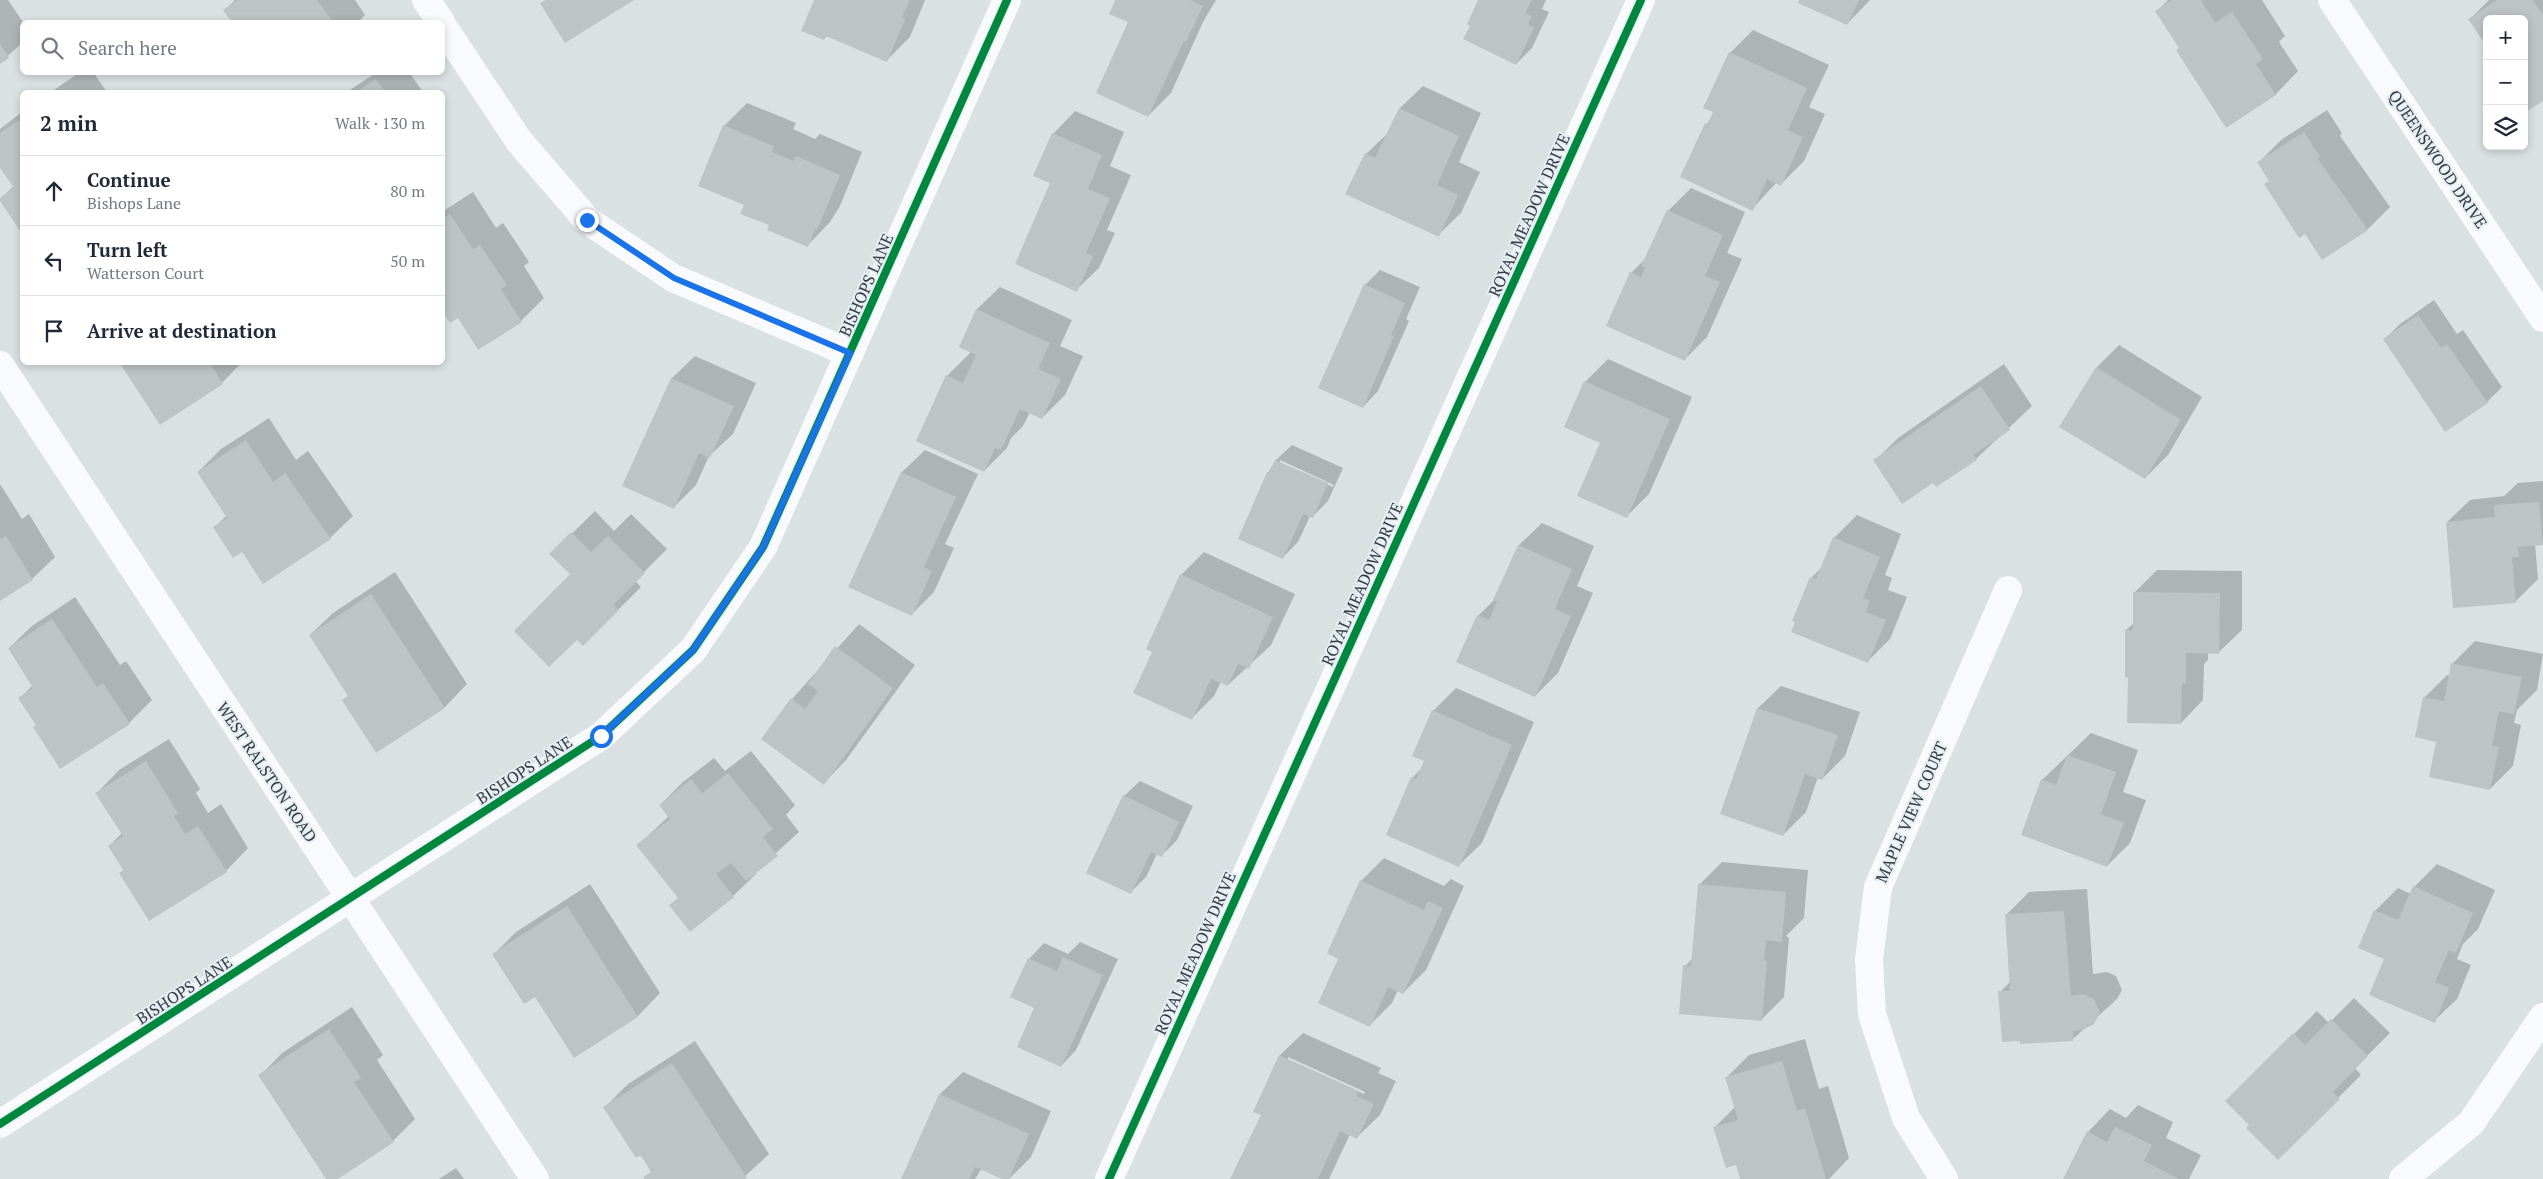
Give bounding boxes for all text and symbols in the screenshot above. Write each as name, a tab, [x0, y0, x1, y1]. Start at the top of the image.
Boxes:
map controls	[2483, 15, 2528, 150]
button: +	[2483, 15, 2528, 60]
search box	[20, 20, 445, 75]
icon: search	[38, 34, 66, 62]
text: Search here	[78, 35, 177, 60]
button: −	[2483, 60, 2528, 105]
street label: QUEENSWOOD DRIVE	[2384, 86, 2492, 232]
button: layers	[2483, 105, 2528, 150]
text: 2 min	[40, 109, 97, 137]
text: Walk · 130 m	[335, 112, 425, 134]
street label: ROYAL MEADOW DRIVE	[1483, 130, 1575, 300]
text: Continue	[87, 167, 171, 192]
icon: ahead	[40, 177, 68, 205]
text: 80 m	[390, 180, 425, 202]
text: Bishops Lane	[87, 192, 181, 214]
route end	[576, 209, 599, 232]
street label: BISHOPS LANE	[834, 230, 898, 340]
text: Turn left	[87, 237, 168, 262]
icon: left	[40, 247, 68, 275]
text: 50 m	[390, 250, 425, 272]
text: Watterson Court	[87, 262, 204, 284]
icon: arrive	[40, 317, 68, 345]
text: Arrive at destination	[87, 318, 276, 343]
street label: ROYAL MEADOW DRIVE	[1316, 499, 1408, 669]
street label: WEST RALSTON ROAD	[212, 697, 322, 847]
route start	[590, 725, 613, 748]
street label: BISHOPS LANE	[472, 731, 576, 809]
street label: MAPLE VIEW COURT	[1870, 738, 1952, 886]
street label: ROYAL MEADOW DRIVE	[1149, 868, 1241, 1038]
street label: BISHOPS LANE	[132, 951, 236, 1029]

